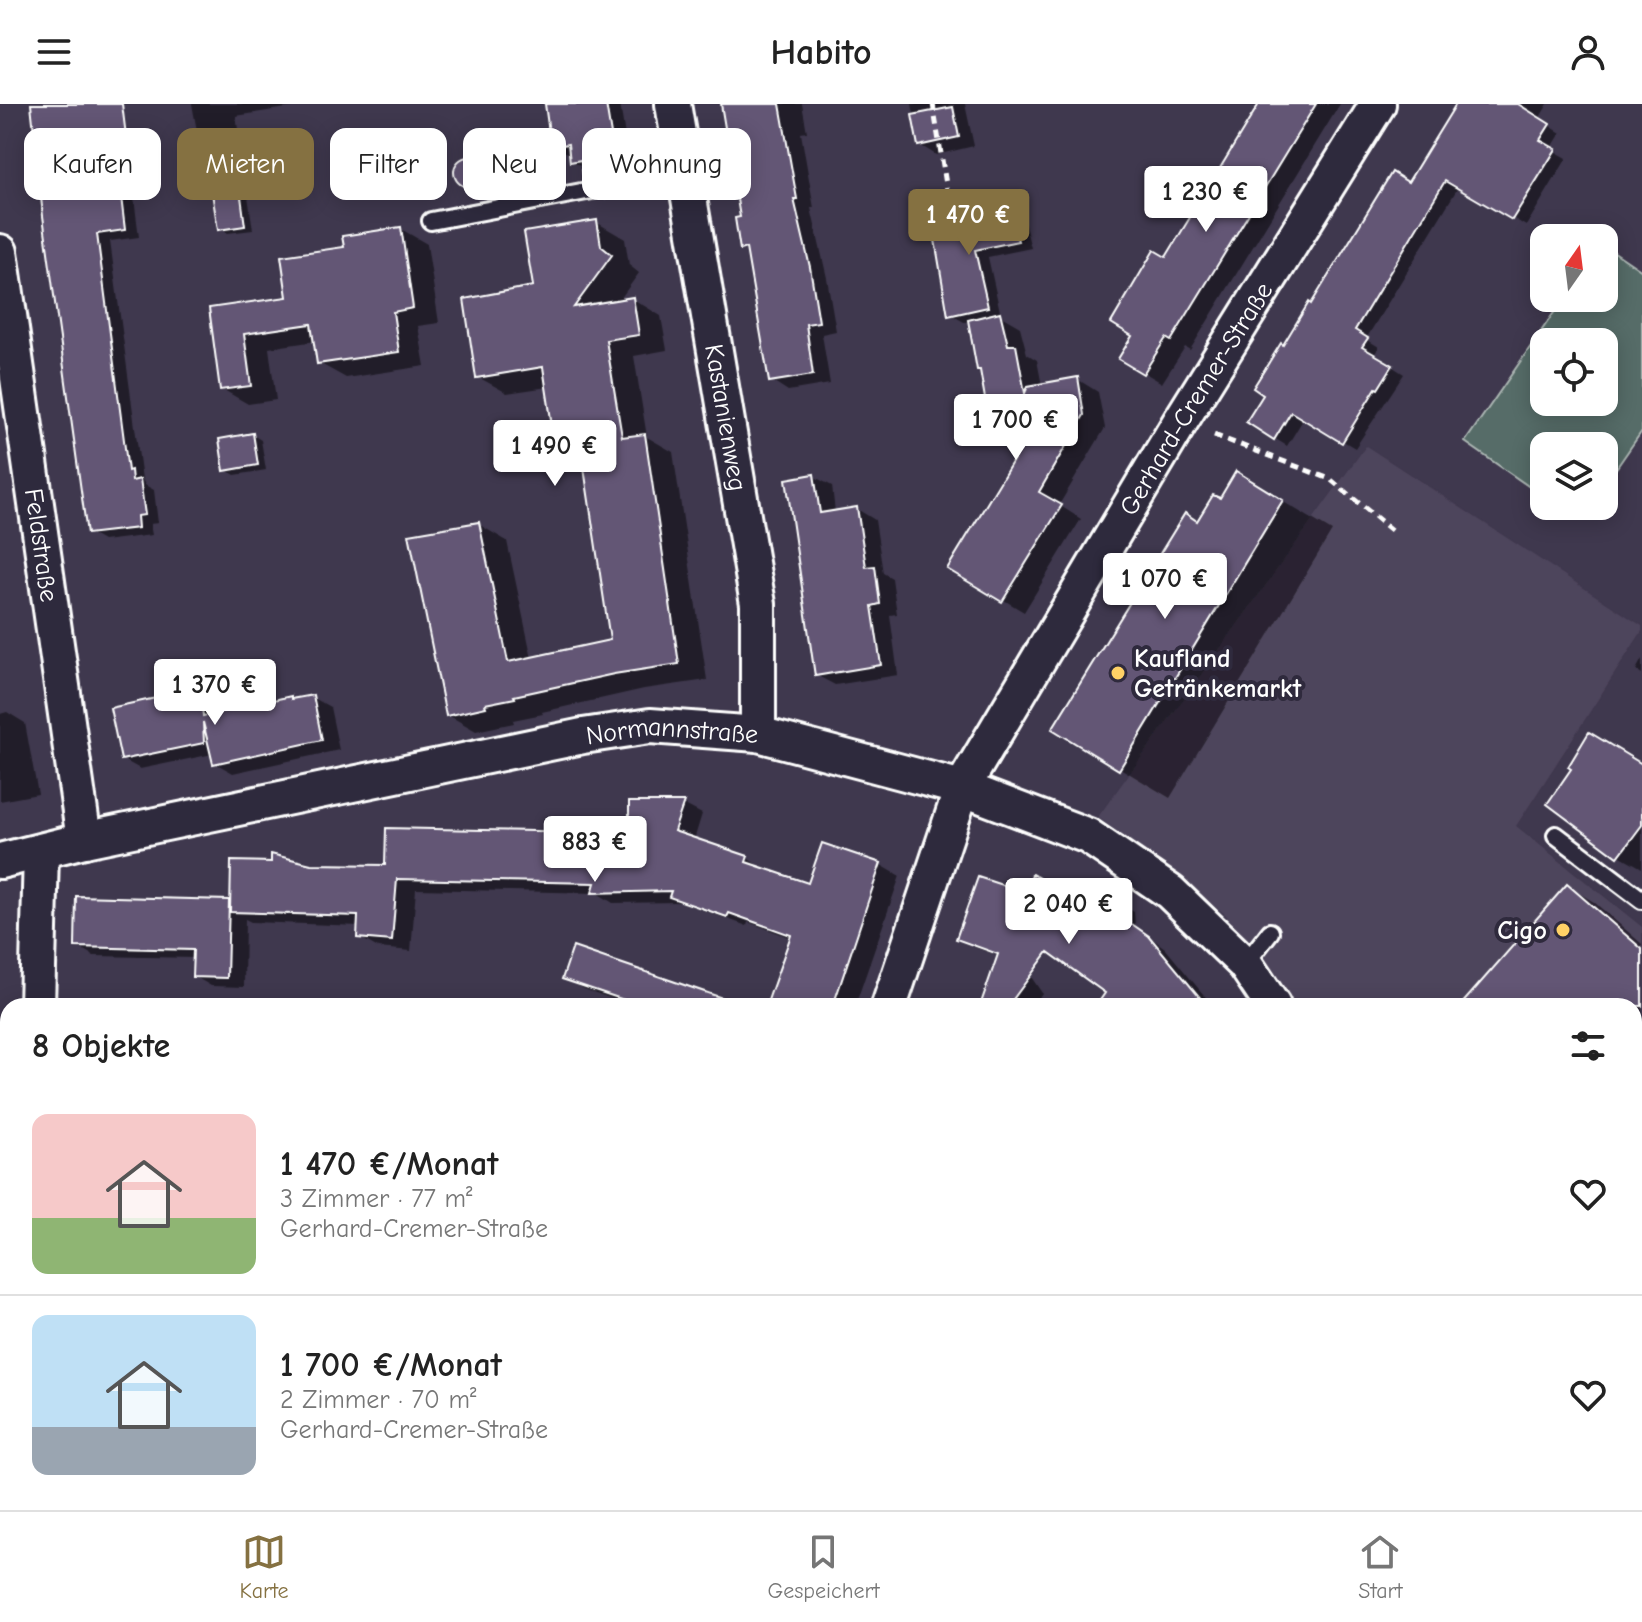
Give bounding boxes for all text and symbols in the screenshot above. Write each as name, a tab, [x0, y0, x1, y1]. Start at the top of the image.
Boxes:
icon: menu	[32, 30, 76, 74]
icon: person	[1566, 30, 1610, 74]
text: Habito	[770, 32, 872, 73]
chip: Kaufen	[24, 128, 161, 200]
chip: Mieten	[177, 128, 314, 200]
chip: Filter	[330, 128, 447, 200]
chip: Neu	[463, 128, 566, 200]
chip: Wohnung	[582, 128, 751, 200]
pin: 1 230 €	[1132, 166, 1280, 234]
text: 1 230 €	[1162, 177, 1250, 207]
pin: 1 470 €	[895, 189, 1043, 257]
text: 1 470 €	[926, 200, 1012, 230]
north arrow	[1530, 224, 1618, 312]
map controls	[1530, 224, 1618, 520]
street label: Gerhard-Cremer-Straße	[1114, 277, 1279, 521]
button: locate	[1530, 328, 1618, 416]
street label: Kastanienweg	[698, 342, 753, 493]
pin: 1 700 €	[942, 394, 1090, 462]
text: 1 700 €	[972, 405, 1060, 435]
pin: 1 490 €	[481, 420, 629, 488]
text: 1 490 €	[511, 431, 599, 461]
button: layers	[1530, 432, 1618, 520]
street label: Feldstraße	[18, 486, 64, 604]
pin: 1 070 €	[1091, 553, 1239, 621]
text: 1 070 €	[1121, 564, 1209, 594]
place label: Kaufland Getränkemarkt	[1134, 644, 1302, 704]
pin: 1 370 €	[141, 659, 289, 727]
marker: Kaufland Getränkemarkt	[1109, 664, 1127, 682]
text: 1 370 €	[172, 670, 258, 700]
street label: Normannstraße	[584, 712, 759, 751]
pin: 883 €	[539, 816, 651, 884]
text: 883 €	[562, 827, 628, 857]
pin: 2 040 €	[995, 878, 1143, 946]
text: 2 040 €	[1023, 889, 1115, 919]
place label: Cigo	[1497, 916, 1547, 946]
marker: Cigo	[1554, 921, 1572, 939]
icon: filters	[1566, 1024, 1610, 1068]
text: 8 Objekte	[32, 1026, 170, 1066]
text: 1 470 €/Monat	[280, 1144, 498, 1184]
icon: home	[96, 1146, 192, 1242]
icon: heart	[1566, 1172, 1610, 1216]
text: 3 Zimmer · 77 m²	[280, 1184, 472, 1214]
text: Gerhard-Cremer-Straße	[280, 1214, 548, 1244]
text: 1 700 €/Monat	[280, 1345, 502, 1385]
icon: home	[96, 1347, 192, 1443]
icon: heart	[1566, 1373, 1610, 1417]
text: 2 Zimmer · 70 m²	[280, 1385, 476, 1415]
text: Gerhard-Cremer-Straße	[280, 1415, 548, 1445]
tab: Karte	[239, 1530, 289, 1604]
tab: Gespeichert	[767, 1530, 879, 1604]
tab: Start	[1358, 1530, 1403, 1604]

